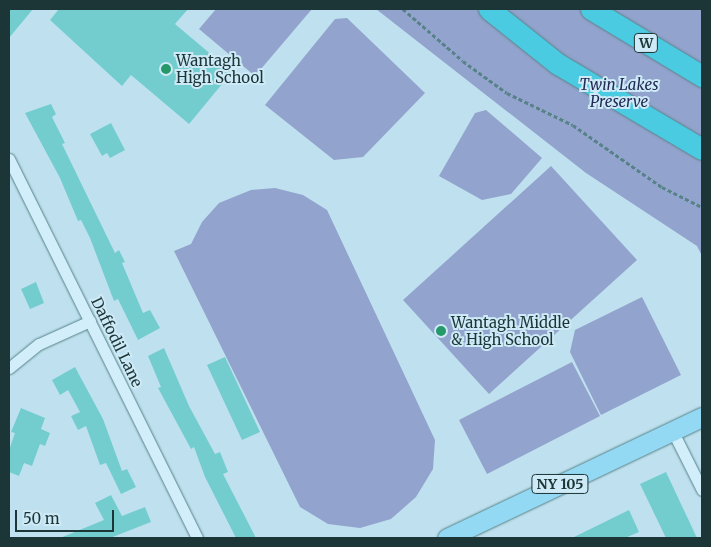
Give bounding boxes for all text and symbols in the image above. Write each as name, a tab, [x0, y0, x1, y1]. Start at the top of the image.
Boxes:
road number: W	[634, 32, 658, 54]
place label: Wantagh High School	[176, 51, 264, 86]
marker: Wantagh High School	[160, 63, 172, 75]
park label: Twin Lakes Preserve	[580, 75, 658, 110]
street label: Daffodil Lane	[88, 294, 146, 390]
place label: Wantagh Middle & High School	[451, 313, 570, 348]
marker: Wantagh Middle & High School	[435, 325, 447, 337]
road number: NY 105	[531, 472, 589, 496]
scale bar	[18, 500, 116, 532]
text: 50 m	[23, 509, 60, 528]

